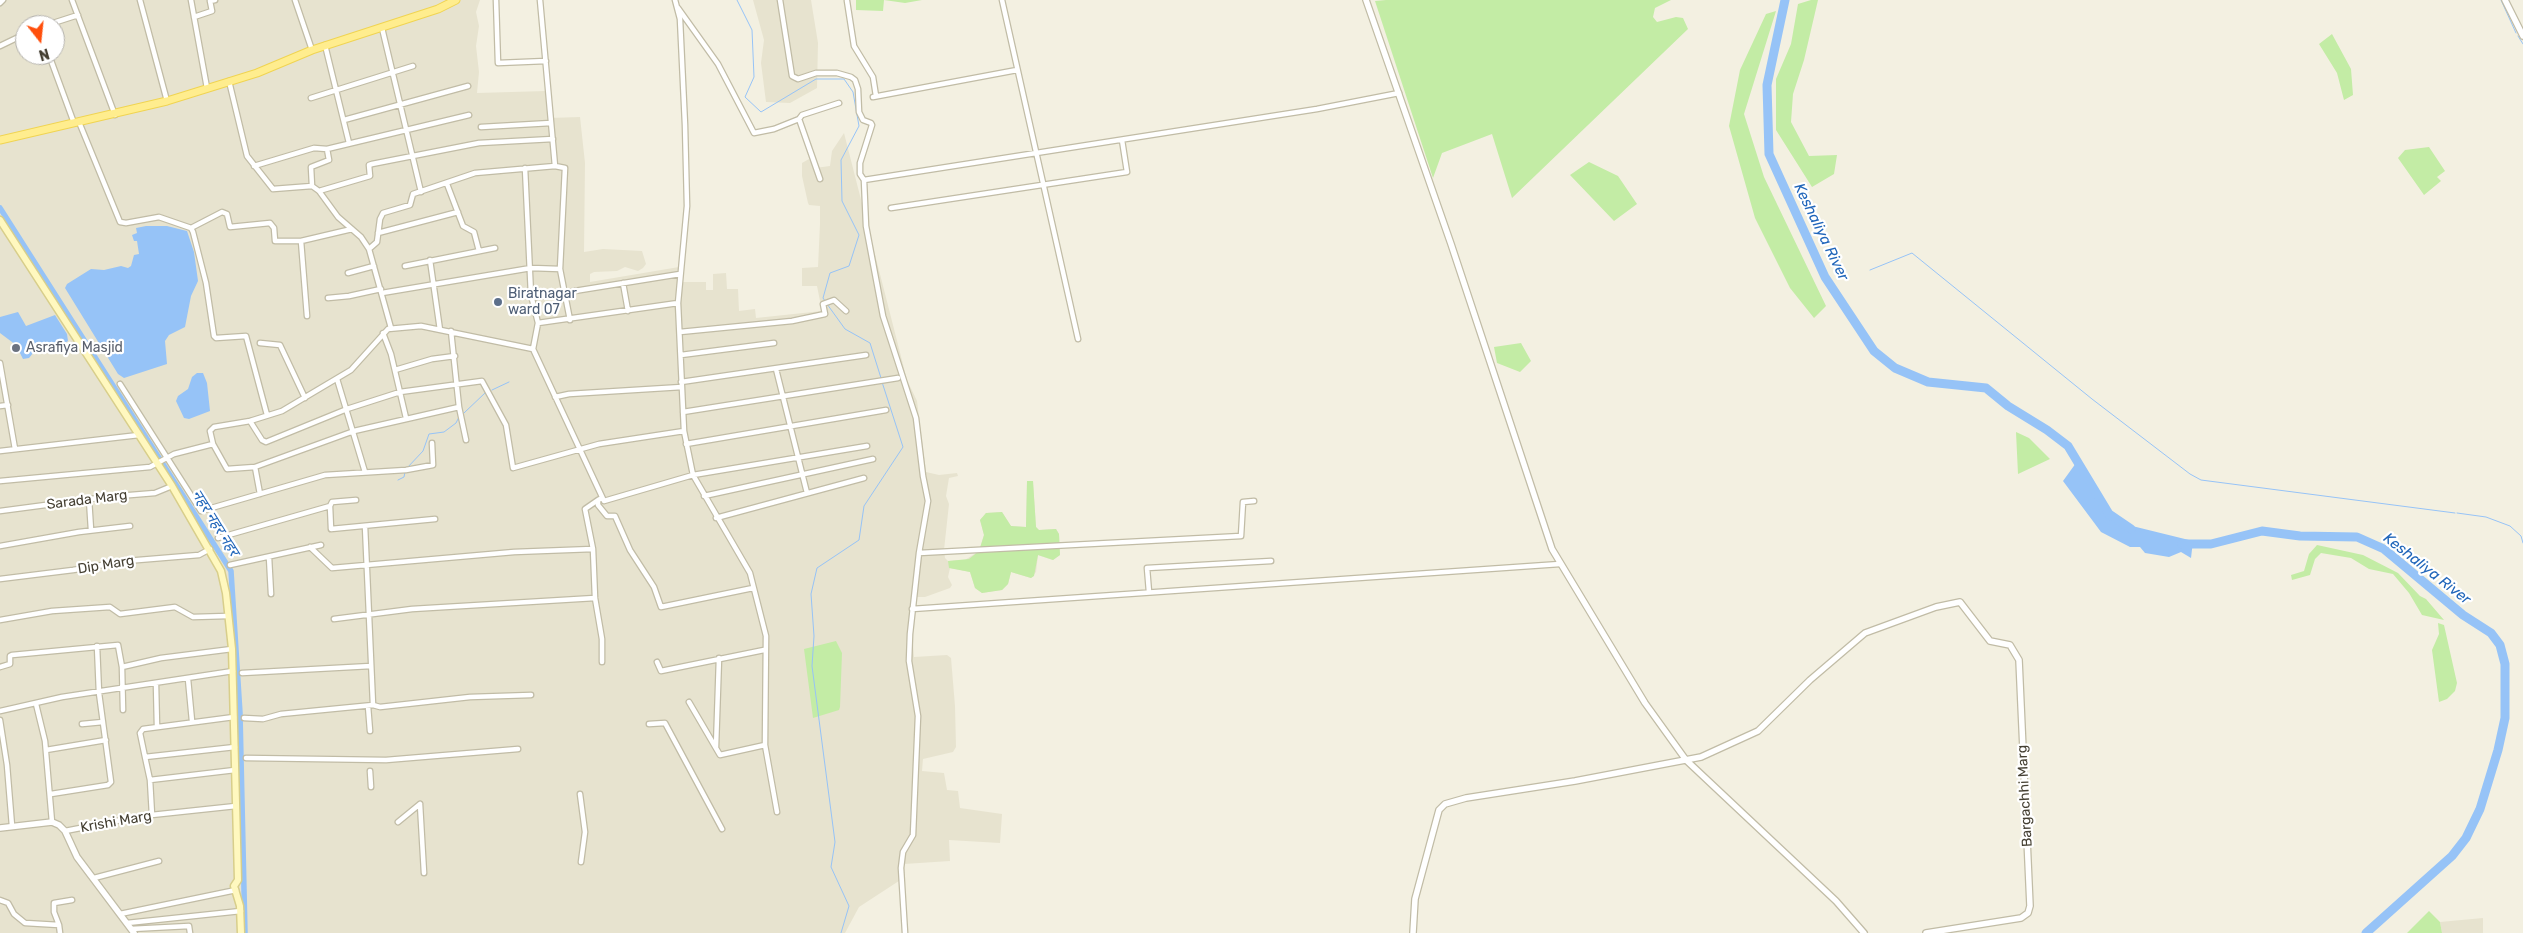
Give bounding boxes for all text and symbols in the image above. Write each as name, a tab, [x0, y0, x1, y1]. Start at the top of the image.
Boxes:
north arrow	[15, 15, 65, 65]
text: N	[37, 44, 51, 63]
water label: Keshaliya River	[1790, 180, 1852, 284]
place label: Biratnagar ward 07	[508, 286, 577, 318]
marker: Biratnagar ward 07	[492, 296, 504, 308]
place label: Asrafiya Masjid	[26, 340, 123, 356]
marker: Asrafiya Masjid	[10, 342, 22, 354]
street label: Sarada Marg	[46, 487, 128, 513]
water label: नहर नहर नहर	[188, 487, 242, 559]
water label: Keshaliya River	[2380, 529, 2474, 609]
street label: Dip Marg	[76, 552, 136, 578]
street label: Bargachhi Marg	[2014, 744, 2036, 848]
street label: Krishi Marg	[79, 807, 153, 837]

